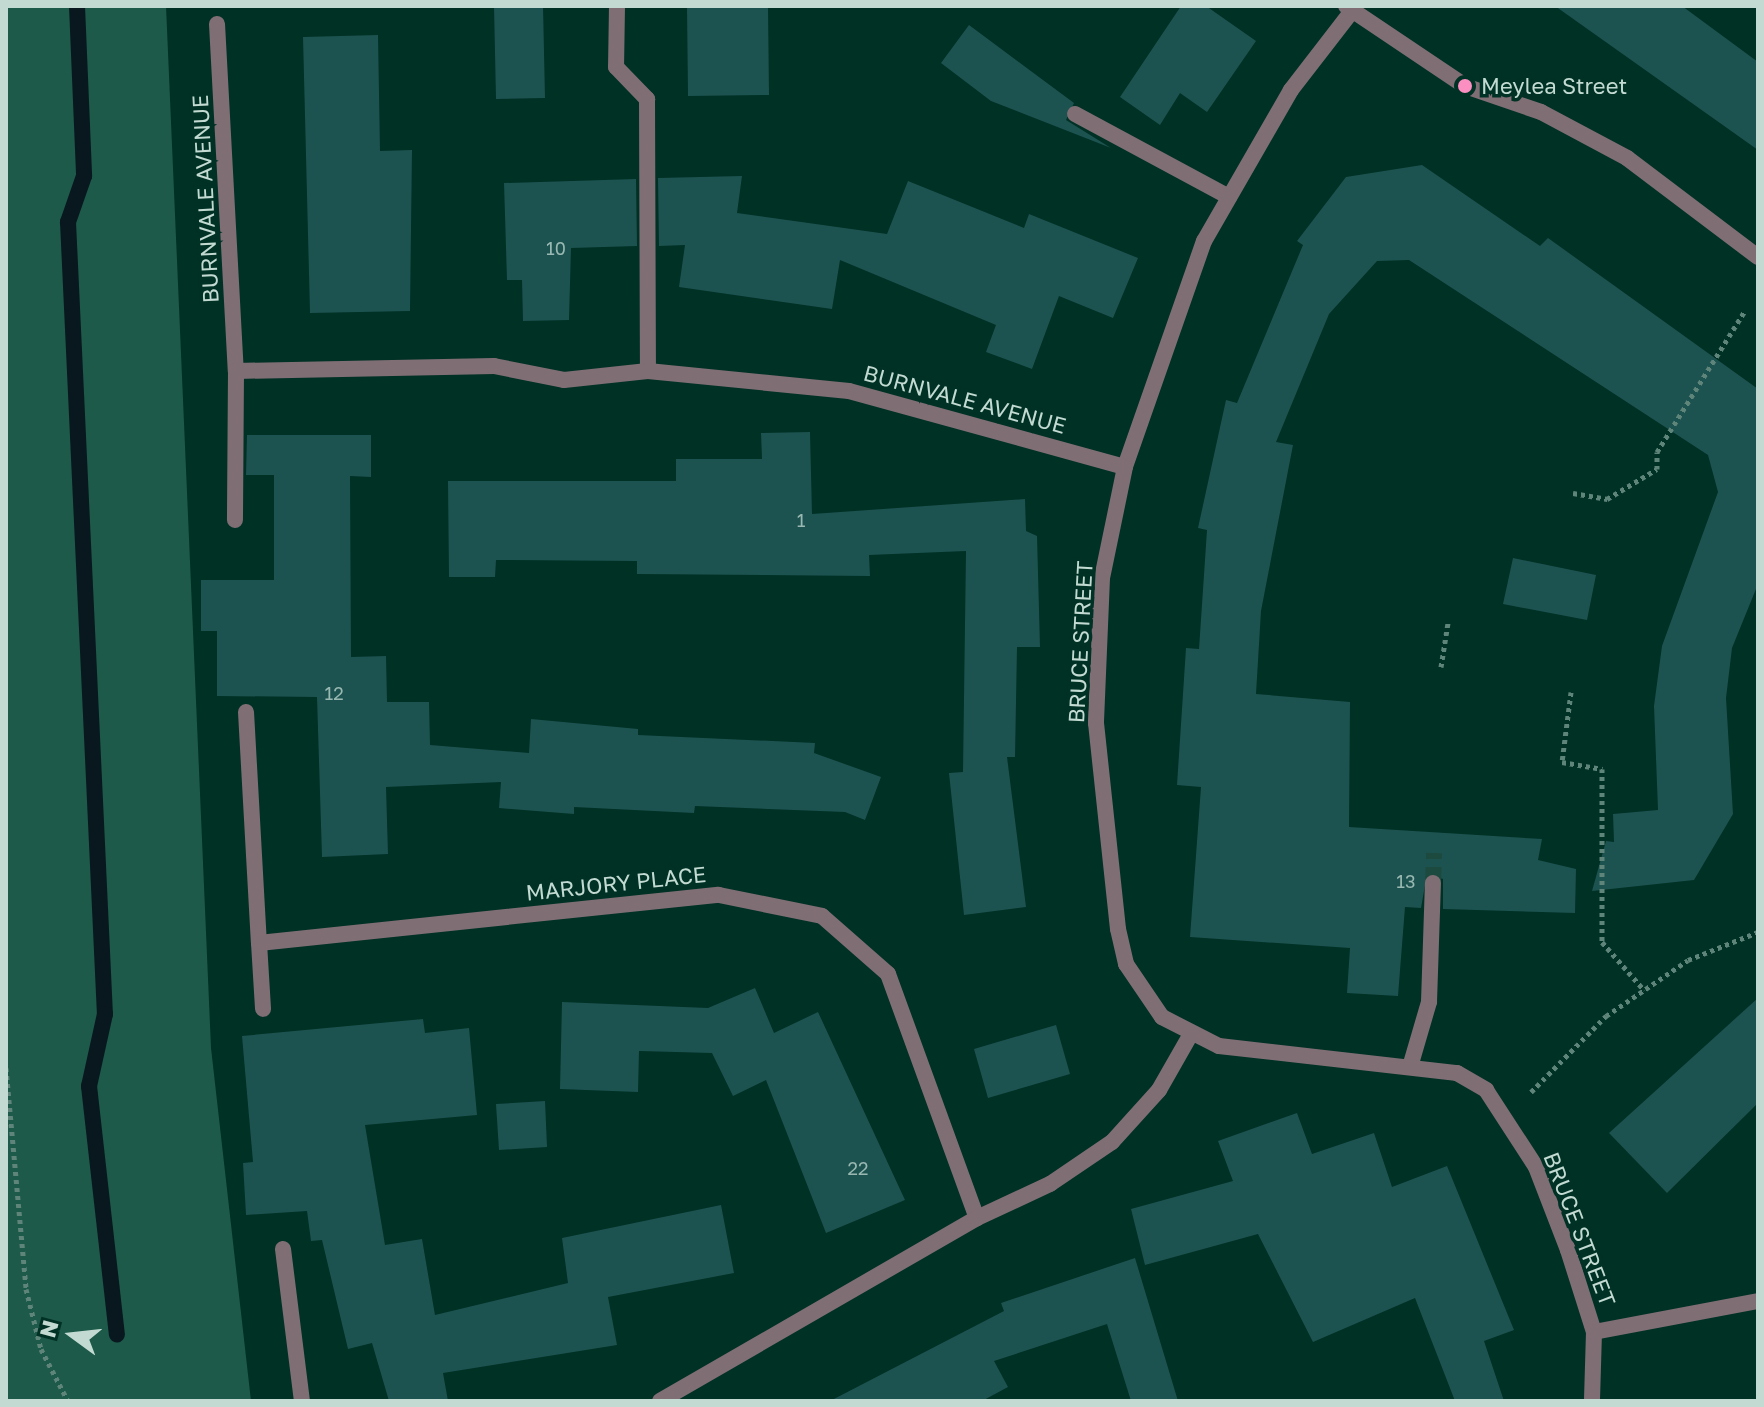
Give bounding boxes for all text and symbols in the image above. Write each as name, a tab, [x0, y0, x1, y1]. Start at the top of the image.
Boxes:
place label: Meylea Street	[1481, 73, 1627, 99]
marker: Meylea Street	[1456, 77, 1474, 95]
street label: BURNVALE AVENUE	[186, 94, 224, 304]
house number: 10	[546, 237, 566, 259]
street label: BURNVALE AVENUE	[861, 359, 1069, 439]
house number: 1	[797, 509, 805, 531]
street label: BRUCE STREET	[1063, 560, 1097, 724]
house number: 12	[324, 682, 344, 704]
street label: MARJORY PLACE	[525, 860, 707, 906]
house number: 13	[1396, 870, 1416, 892]
street label: BRUCE STREET	[1539, 1148, 1621, 1310]
house number: 22	[848, 1157, 868, 1179]
north arrow	[32, 1295, 112, 1375]
text: N	[33, 1317, 64, 1340]

